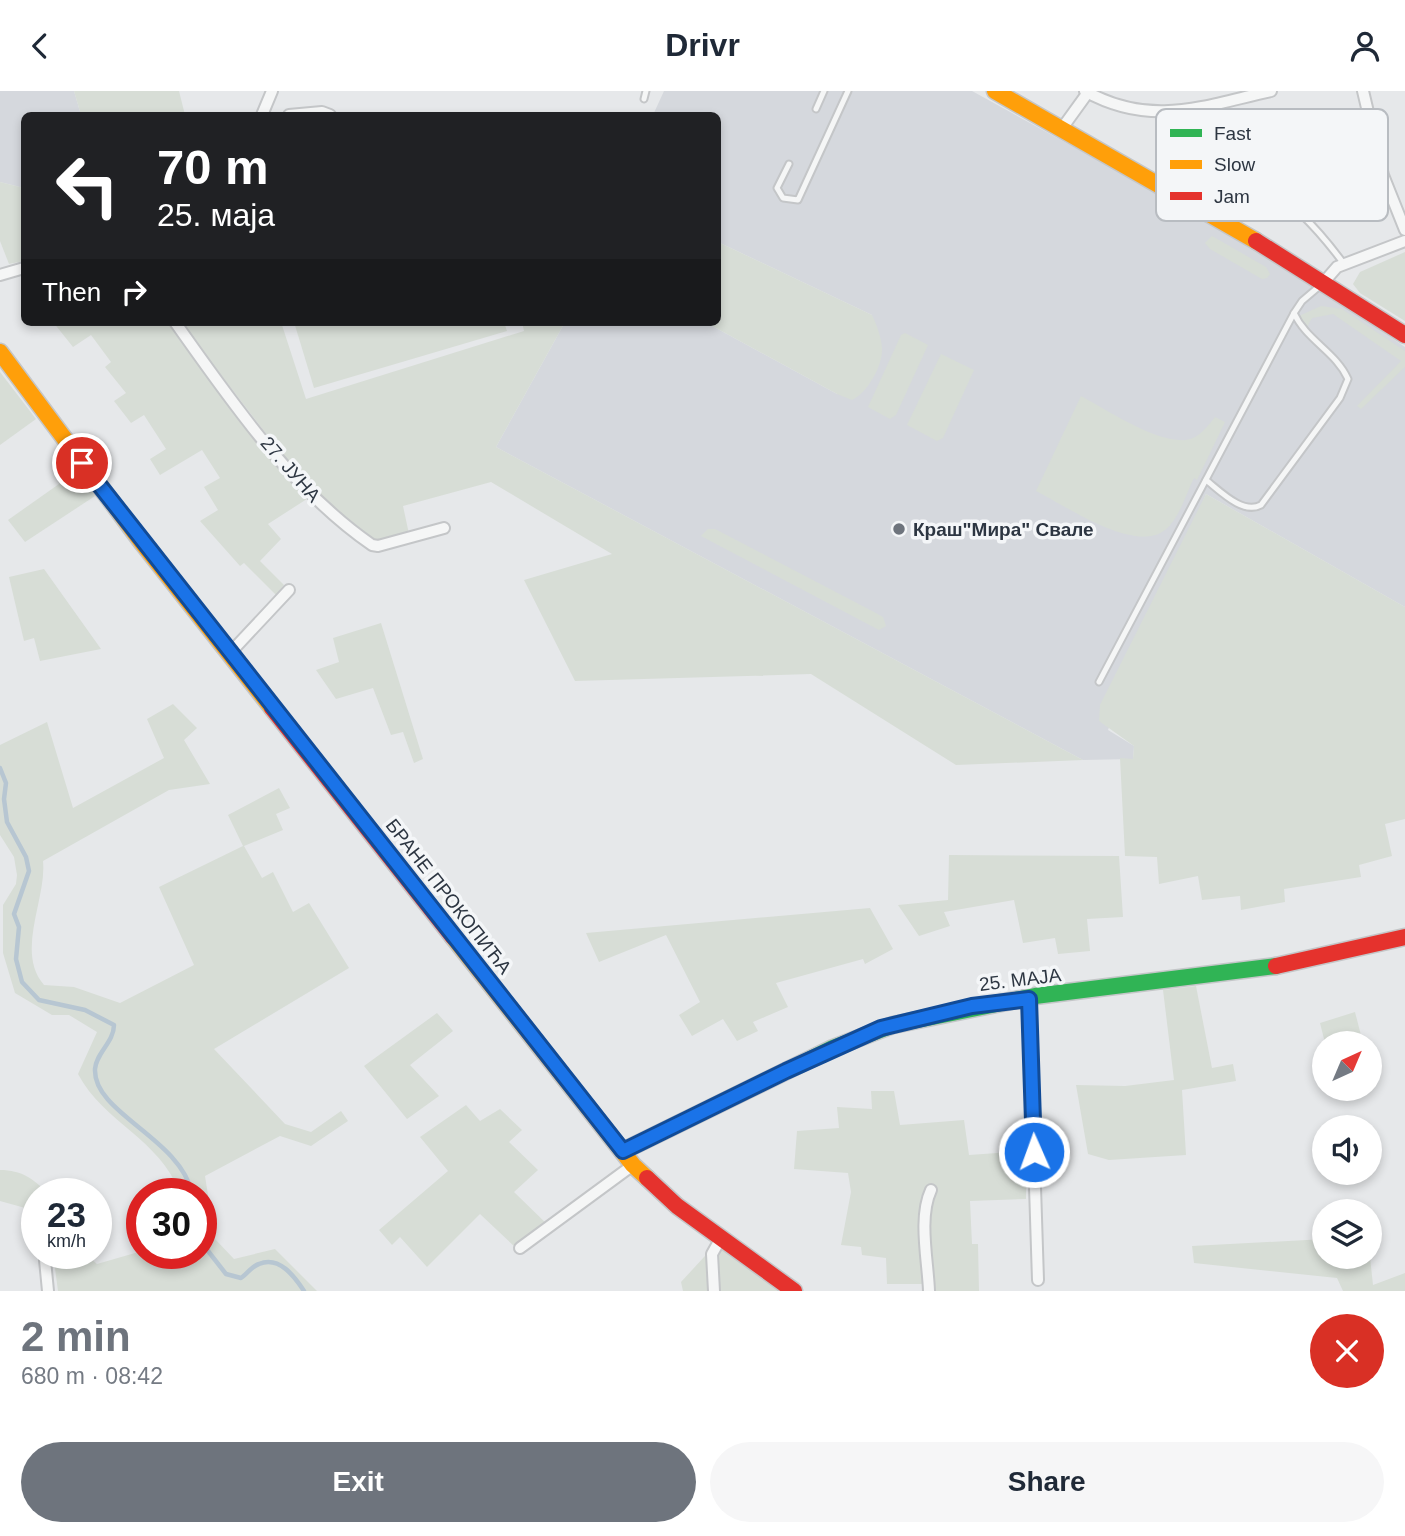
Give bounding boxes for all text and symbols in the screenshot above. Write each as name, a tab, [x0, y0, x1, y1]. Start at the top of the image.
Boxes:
icon: back	[21, 27, 59, 65]
text: Drivr	[665, 27, 740, 63]
icon: person	[1346, 27, 1384, 65]
legend	[1156, 109, 1388, 221]
text: Fast	[1214, 123, 1252, 144]
icon: left	[42, 140, 133, 231]
text: 70 m	[157, 140, 269, 194]
text: Slow	[1214, 154, 1255, 175]
text: Jam	[1214, 186, 1250, 207]
text: 25. маја	[157, 197, 275, 233]
icon: right	[115, 273, 153, 311]
text: Then	[42, 277, 101, 307]
street label: 27. ЈУНА	[257, 432, 325, 507]
pin	[52, 433, 112, 493]
icon: arrive	[63, 444, 101, 482]
place label: Краш"Мира" Свале	[913, 519, 1094, 540]
marker: Краш"Мира" Свале	[891, 521, 907, 537]
street label: БРАНЕ ПРОКОПИЋА	[382, 815, 516, 978]
street label: 25. МАЈА	[978, 964, 1063, 995]
north arrow	[1312, 1031, 1382, 1101]
map controls	[1312, 1031, 1382, 1269]
position arrow	[997, 1115, 1071, 1189]
button: sound	[1312, 1115, 1382, 1185]
speed limit sign: 30	[126, 1178, 217, 1269]
text: 23	[47, 1195, 86, 1234]
button: layers	[1312, 1199, 1382, 1269]
text: km/h	[47, 1231, 86, 1251]
text: 2 min	[21, 1313, 131, 1360]
button: close	[1310, 1314, 1384, 1388]
text: 680 m · 08:42	[21, 1363, 163, 1389]
button: Exit	[21, 1442, 696, 1522]
button: Share	[710, 1442, 1384, 1522]

